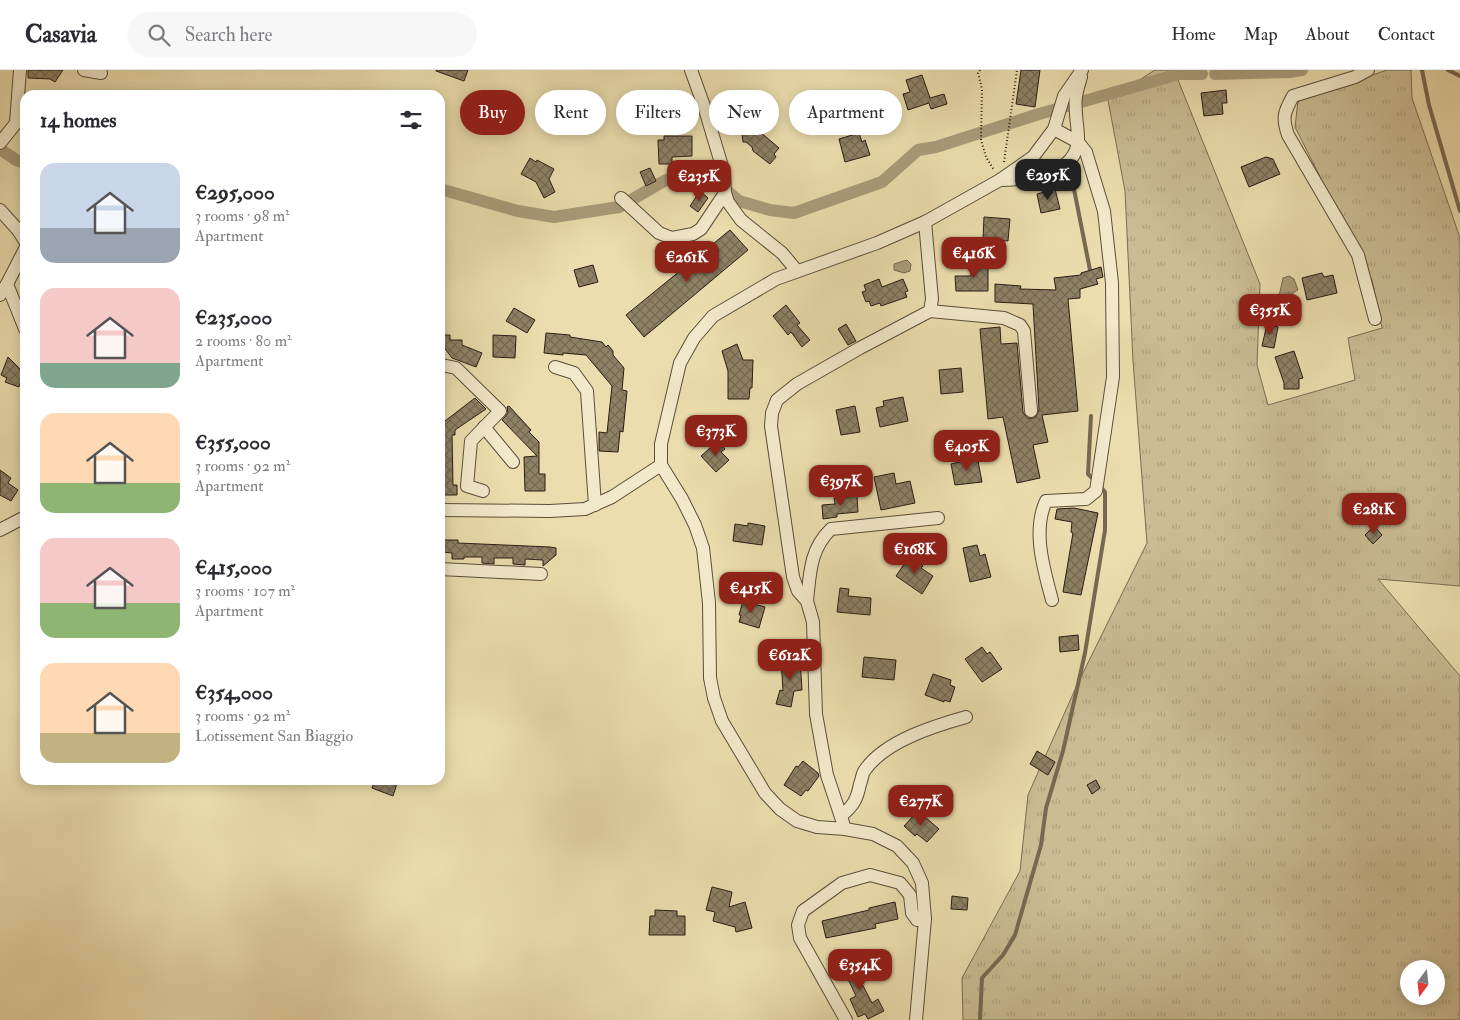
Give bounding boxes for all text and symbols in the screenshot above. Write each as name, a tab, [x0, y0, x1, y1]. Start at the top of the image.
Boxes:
search box	[127, 12, 477, 57]
text: Casavia	[25, 19, 97, 50]
icon: search	[145, 21, 173, 49]
text: Search here	[185, 23, 273, 47]
text: Home	[1171, 23, 1216, 46]
text: Map	[1244, 23, 1278, 46]
text: About	[1306, 23, 1350, 46]
text: Contact	[1378, 23, 1435, 46]
chip: Buy	[460, 90, 525, 135]
chip: Rent	[535, 90, 606, 135]
chip: Filters	[616, 90, 699, 135]
chip: New	[709, 90, 779, 135]
chip: Apartment	[789, 90, 902, 135]
icon: filters	[397, 106, 425, 134]
text: 14 homes	[40, 107, 117, 134]
pin: €295K	[1013, 158, 1083, 201]
pin: €235K	[664, 160, 734, 202]
text: €295K	[1026, 165, 1070, 185]
text: €235K	[678, 166, 720, 186]
text: €295,000	[195, 179, 275, 206]
icon: home	[80, 183, 140, 243]
text: 3 rooms · 98 m²	[195, 206, 290, 226]
text: Apartment	[195, 226, 263, 246]
pin: €416K	[939, 236, 1009, 279]
pin: €261K	[652, 240, 722, 283]
text: €416K	[953, 243, 995, 263]
text: €261K	[666, 247, 708, 267]
pin: €355K	[1235, 294, 1305, 336]
text: €355K	[1250, 300, 1290, 320]
text: €235,000	[195, 304, 272, 331]
icon: home	[80, 308, 140, 368]
text: 2 rooms · 80 m²	[195, 331, 292, 351]
text: Apartment	[195, 351, 263, 371]
pin: €373K	[681, 414, 751, 457]
text: €373K	[696, 421, 736, 441]
text: €355,000	[195, 429, 271, 456]
pin: €405K	[932, 430, 1002, 472]
icon: home	[80, 433, 140, 493]
text: €405K	[945, 436, 989, 456]
text: 3 rooms · 92 m²	[195, 456, 290, 476]
pin: €397K	[806, 464, 876, 507]
text: €397K	[820, 471, 862, 491]
text: Apartment	[195, 476, 263, 496]
pin: €281K	[1339, 492, 1409, 535]
text: €281K	[1353, 499, 1395, 519]
pin: €168K	[880, 532, 950, 575]
text: €168K	[894, 539, 936, 559]
text: €415,000	[195, 554, 272, 581]
icon: home	[80, 558, 140, 618]
pin: €415K	[716, 572, 786, 614]
text: €415K	[730, 578, 772, 598]
text: 3 rooms · 107 m²	[195, 581, 295, 601]
text: Apartment	[195, 601, 263, 621]
pin: €612K	[755, 638, 825, 681]
text: €612K	[769, 645, 811, 665]
text: €354,000	[195, 679, 273, 706]
icon: home	[80, 683, 140, 743]
text: 3 rooms · 92 m²	[195, 706, 290, 726]
text: Lotissement San Biaggio	[195, 726, 353, 746]
pin: €277K	[886, 784, 956, 827]
text: €277K	[899, 791, 943, 811]
pin: €354K	[825, 948, 895, 991]
text: €354K	[839, 955, 881, 975]
north arrow	[1400, 960, 1445, 1005]
map controls	[1400, 960, 1445, 1005]

